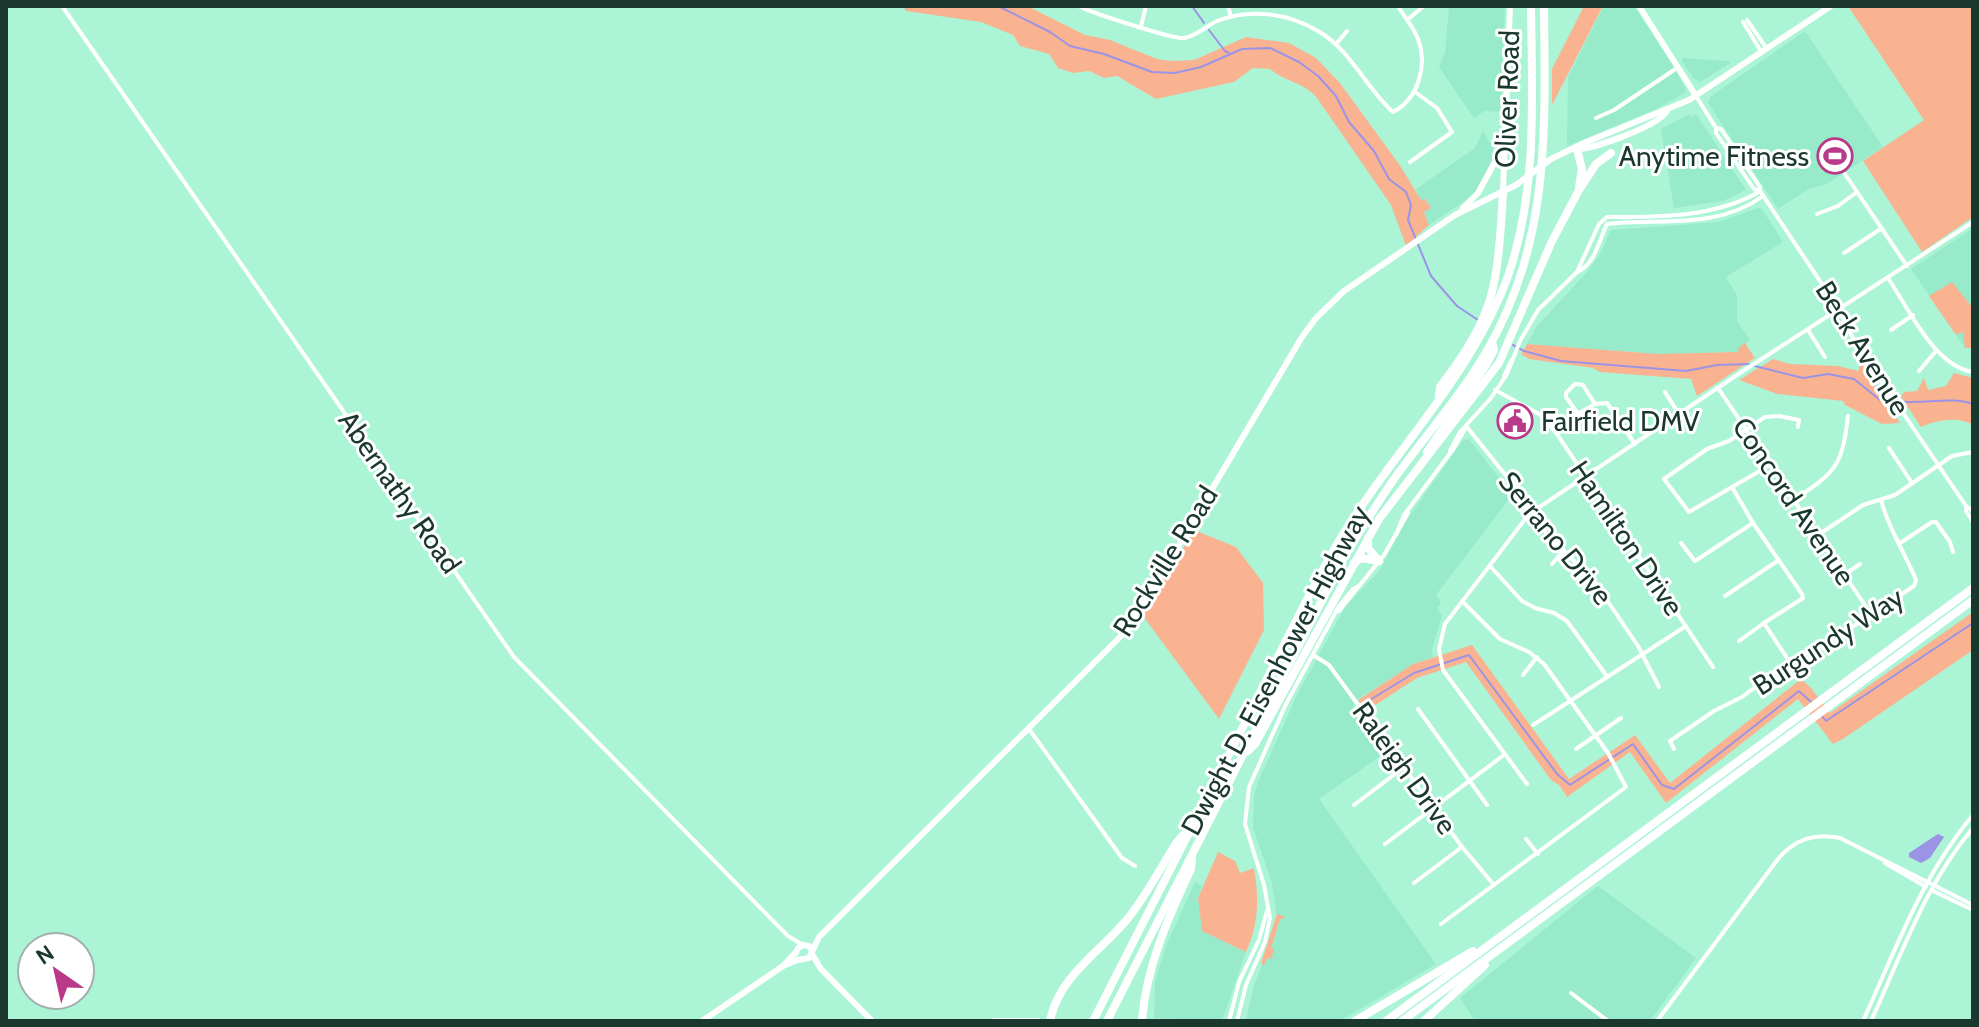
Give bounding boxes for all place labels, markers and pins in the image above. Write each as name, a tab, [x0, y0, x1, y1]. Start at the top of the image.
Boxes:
sports icon: Anytime Fitness	[1816, 137, 1854, 175]
place label: Anytime Fitness	[1619, 139, 1809, 173]
public building icon: Fairfield DMV	[1496, 402, 1534, 440]
place label: Fairfield DMV	[1541, 404, 1700, 438]

